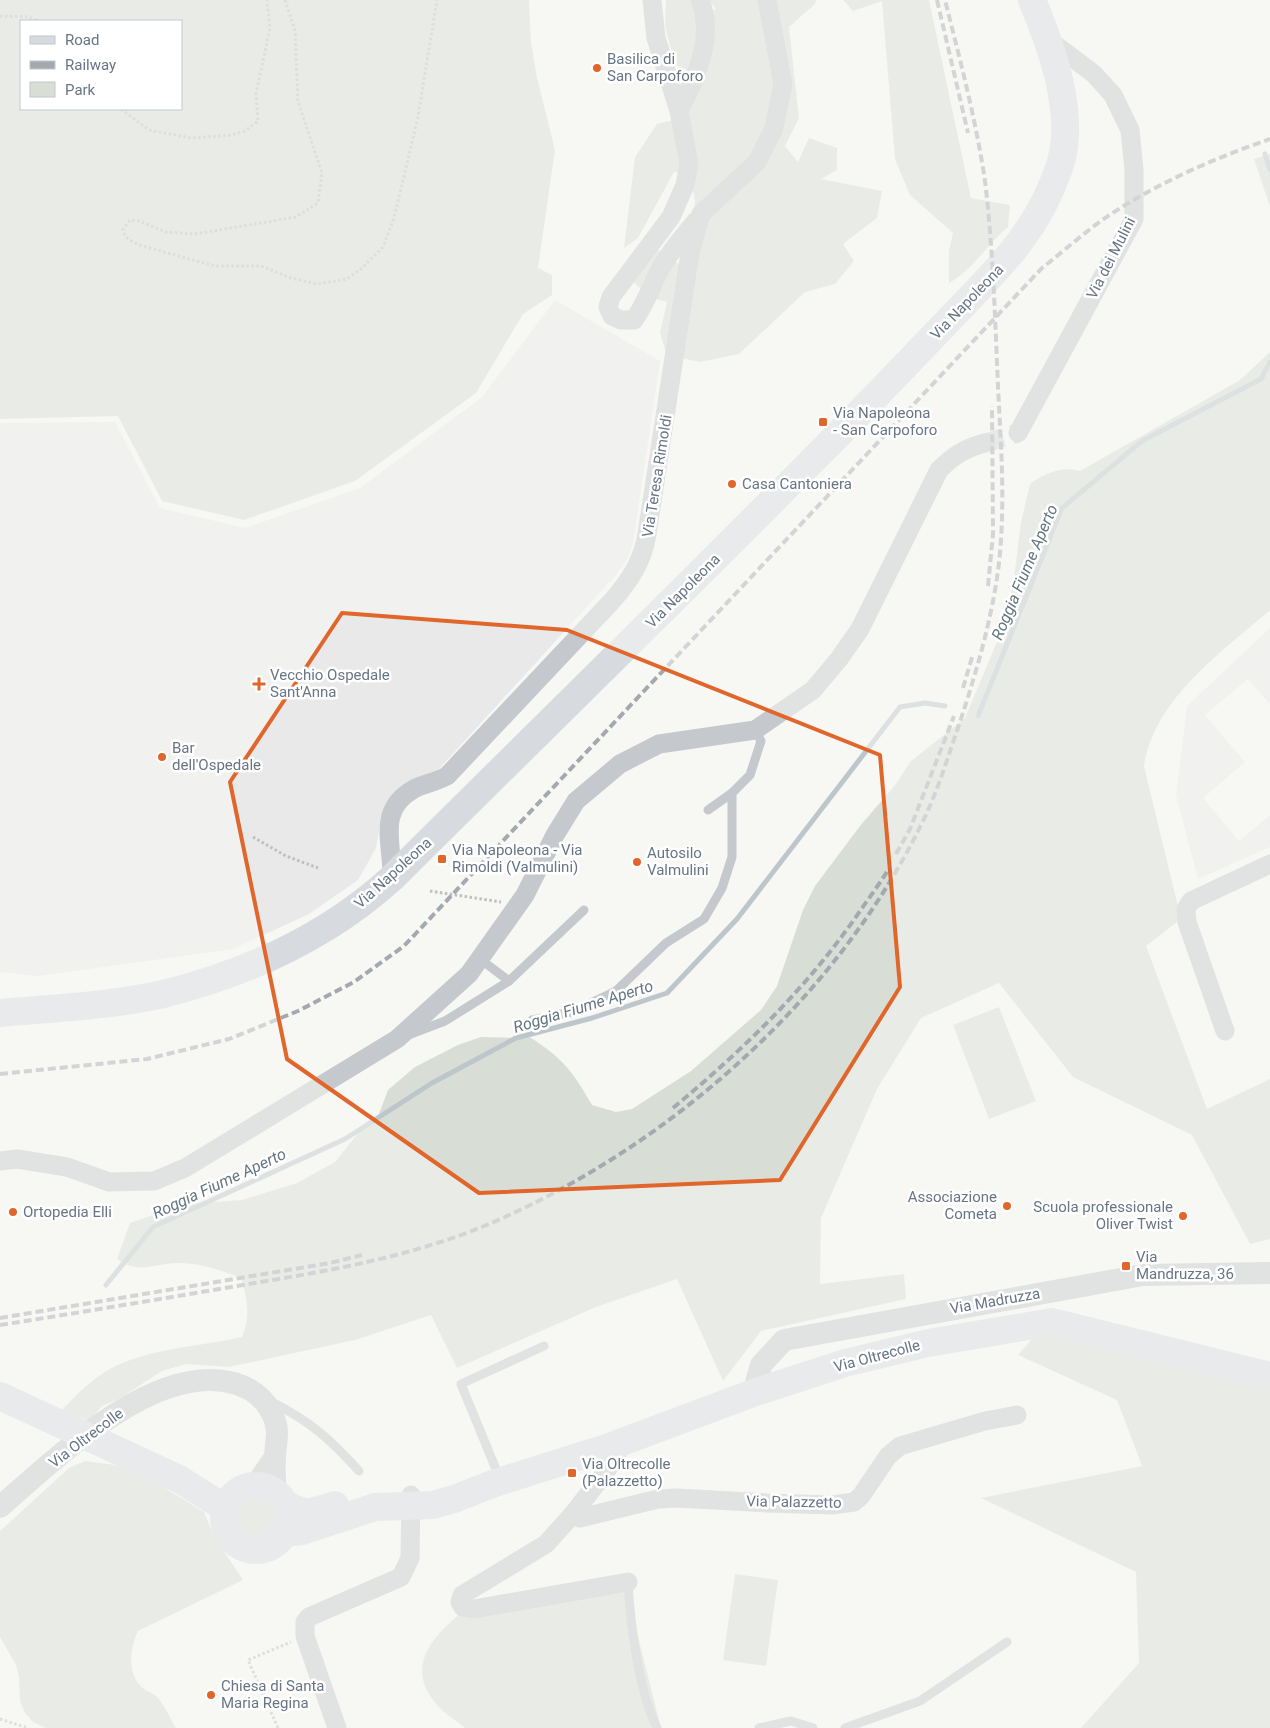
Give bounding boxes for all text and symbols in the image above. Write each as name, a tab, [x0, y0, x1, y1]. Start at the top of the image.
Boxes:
legend	[20, 20, 182, 110]
text: Road	[65, 31, 99, 49]
place label: Basilica di San Carpoforo	[607, 50, 703, 85]
text: Railway	[65, 56, 116, 74]
marker: Basilica di San Carpoforo	[591, 62, 603, 74]
text: Park	[65, 81, 96, 99]
street label: Via dei Mulini	[1083, 214, 1139, 302]
street label: Via Napoleona	[927, 261, 1007, 343]
place label: Via Napoleona - San Carpoforo	[833, 404, 937, 439]
street label: Via Teresa Rimoldi	[638, 413, 676, 539]
marker: Via Napoleona - San Carpoforo	[817, 416, 829, 428]
place label: Casa Cantoniera	[742, 475, 852, 493]
marker: Casa Cantoniera	[726, 478, 738, 490]
water label: Roggia Fiume Aperto	[987, 502, 1062, 643]
street label: Via Napoleona	[642, 550, 724, 632]
place label: Vecchio Ospedale Sant'Anna	[270, 666, 390, 701]
marker: Vecchio Ospedale Sant'Anna	[252, 677, 266, 691]
place label: Bar dell'Ospedale	[172, 739, 261, 774]
marker: Bar dell'Ospedale	[156, 751, 168, 763]
street label: Via Napoleona	[351, 834, 435, 912]
place label: Via Napoleona - Via Rimoldi (Valmulini)	[452, 841, 582, 876]
place label: Autosilo Valmulini	[647, 844, 709, 879]
marker: Via Napoleona - Via Rimoldi (Valmulini)	[436, 853, 448, 865]
marker: Autosilo Valmulini	[631, 856, 643, 868]
water label: Roggia Fiume Aperto	[511, 976, 655, 1037]
water label: Roggia Fiume Aperto	[149, 1144, 289, 1223]
place label: Associazione Cometa	[908, 1188, 997, 1223]
place label: Scuola professionale Oliver Twist	[1033, 1198, 1173, 1233]
marker: Associazione Cometa	[1001, 1200, 1013, 1212]
place label: Ortopedia Elli	[23, 1203, 112, 1221]
marker: Ortopedia Elli	[7, 1206, 19, 1218]
marker: Scuola professionale Oliver Twist	[1177, 1210, 1189, 1222]
place label: Via Mandruzza, 36	[1136, 1248, 1234, 1283]
marker: Via Mandruzza, 36	[1120, 1260, 1132, 1272]
street label: Via Madruzza	[949, 1284, 1041, 1318]
street label: Via Oltrecolle	[832, 1336, 922, 1376]
street label: Via Oltrecolle	[45, 1404, 127, 1472]
place label: Via Oltrecolle (Palazzetto)	[582, 1455, 671, 1490]
marker: Via Oltrecolle (Palazzetto)	[566, 1467, 578, 1479]
street label: Via Palazzetto	[746, 1492, 842, 1512]
place label: Chiesa di Santa Maria Regina	[221, 1677, 325, 1712]
marker: Chiesa di Santa Maria Regina	[205, 1689, 217, 1701]

